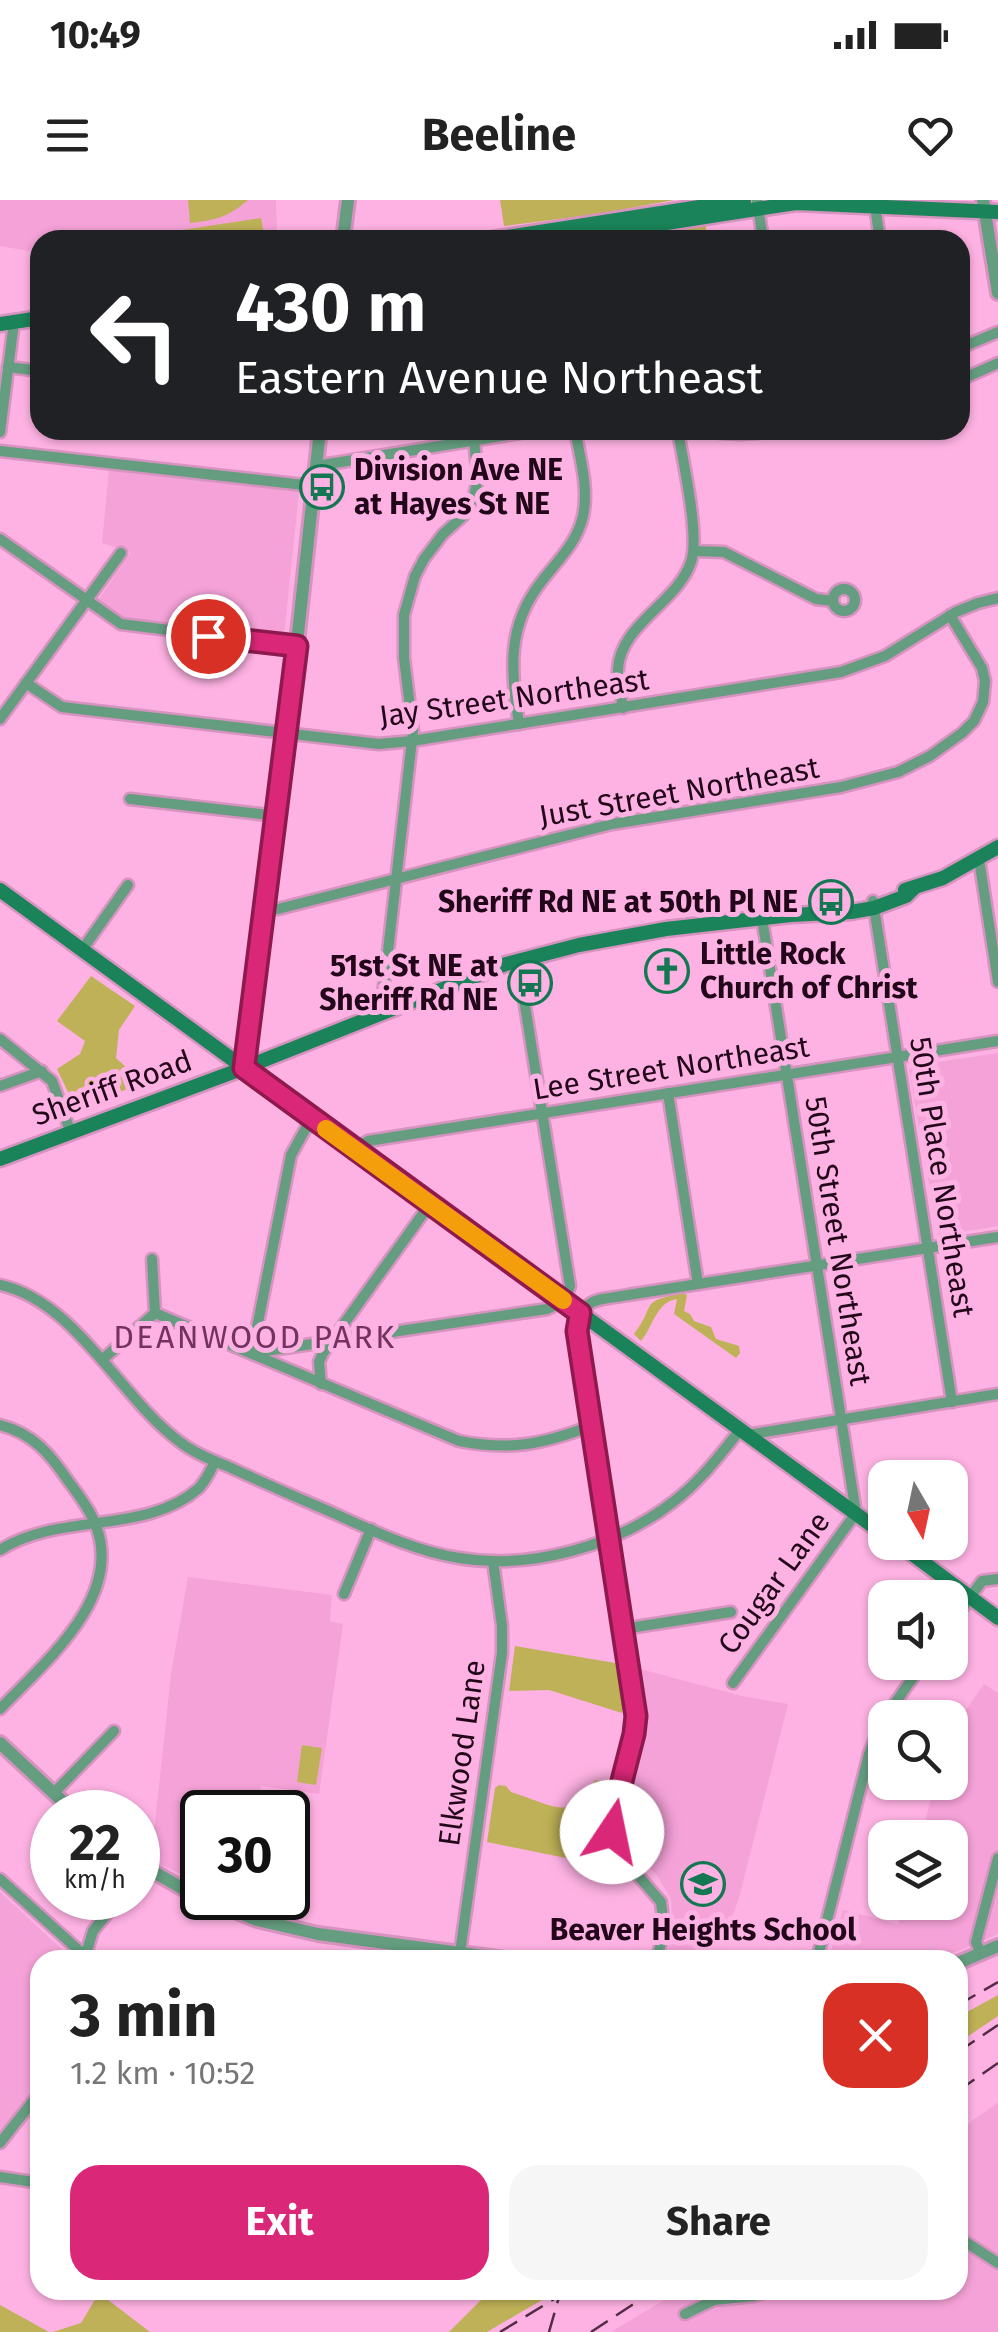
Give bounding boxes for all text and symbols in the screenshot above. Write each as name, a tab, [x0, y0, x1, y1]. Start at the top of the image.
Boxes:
text: 10:49	[50, 12, 141, 58]
icon: menu	[40, 108, 95, 163]
text: Beeline	[422, 108, 576, 162]
icon: heart	[903, 108, 958, 163]
text: 430 m	[235, 266, 427, 350]
icon: left	[70, 270, 200, 400]
text: Eastern Avenue Northeast	[235, 351, 763, 405]
place label: Division Ave NE at Hayes St NE	[354, 452, 563, 522]
bus stop icon: Division Ave NE at Hayes St NE	[299, 464, 345, 510]
pin	[166, 594, 251, 679]
icon: arrive	[181, 609, 236, 664]
street label: Jay Street Northeast	[377, 661, 651, 735]
street label: Just Street Northeast	[536, 750, 822, 834]
bus stop icon: Sheriff Rd NE at 50th Pl NE	[808, 879, 854, 925]
place label: Sheriff Rd NE at 50th Pl NE	[438, 884, 798, 920]
place label: Little Rock Church of Christ	[700, 936, 918, 1006]
place label: 51st St NE at Sheriff Rd NE	[319, 948, 498, 1018]
church icon: Little Rock Church of Christ	[644, 948, 690, 994]
bus stop icon: 51st St NE at Sheriff Rd NE	[507, 960, 553, 1006]
street label: Lee Street Northeast	[530, 1028, 812, 1108]
street label: 50th Place Northeast	[902, 1034, 982, 1320]
street label: Sheriff Road	[27, 1042, 197, 1134]
street label: 50th Street Northeast	[797, 1094, 879, 1388]
district label: DEANWOOD PARK	[113, 1318, 397, 1356]
north arrow	[868, 1460, 968, 1560]
map controls	[868, 1460, 968, 1920]
street label: Cougar Lane	[710, 1505, 838, 1661]
button: sound	[868, 1580, 968, 1680]
street label: Elkwood Lane	[431, 1658, 493, 1848]
button: search	[868, 1700, 968, 1800]
position arrow	[560, 1780, 664, 1884]
speed limit sign: 30	[180, 1790, 310, 1920]
text: 22	[69, 1813, 121, 1873]
button: layers	[868, 1820, 968, 1920]
school or university icon: Beaver Heights School	[680, 1861, 726, 1907]
text: km/h	[64, 1865, 126, 1895]
place label: Beaver Heights School	[550, 1912, 856, 1948]
text: 3 min	[70, 1980, 218, 2052]
button: close	[823, 1983, 928, 2088]
text: 1.2 km · 10:52	[70, 2054, 255, 2092]
button: Exit	[70, 2165, 489, 2280]
button: Share	[509, 2165, 928, 2280]

